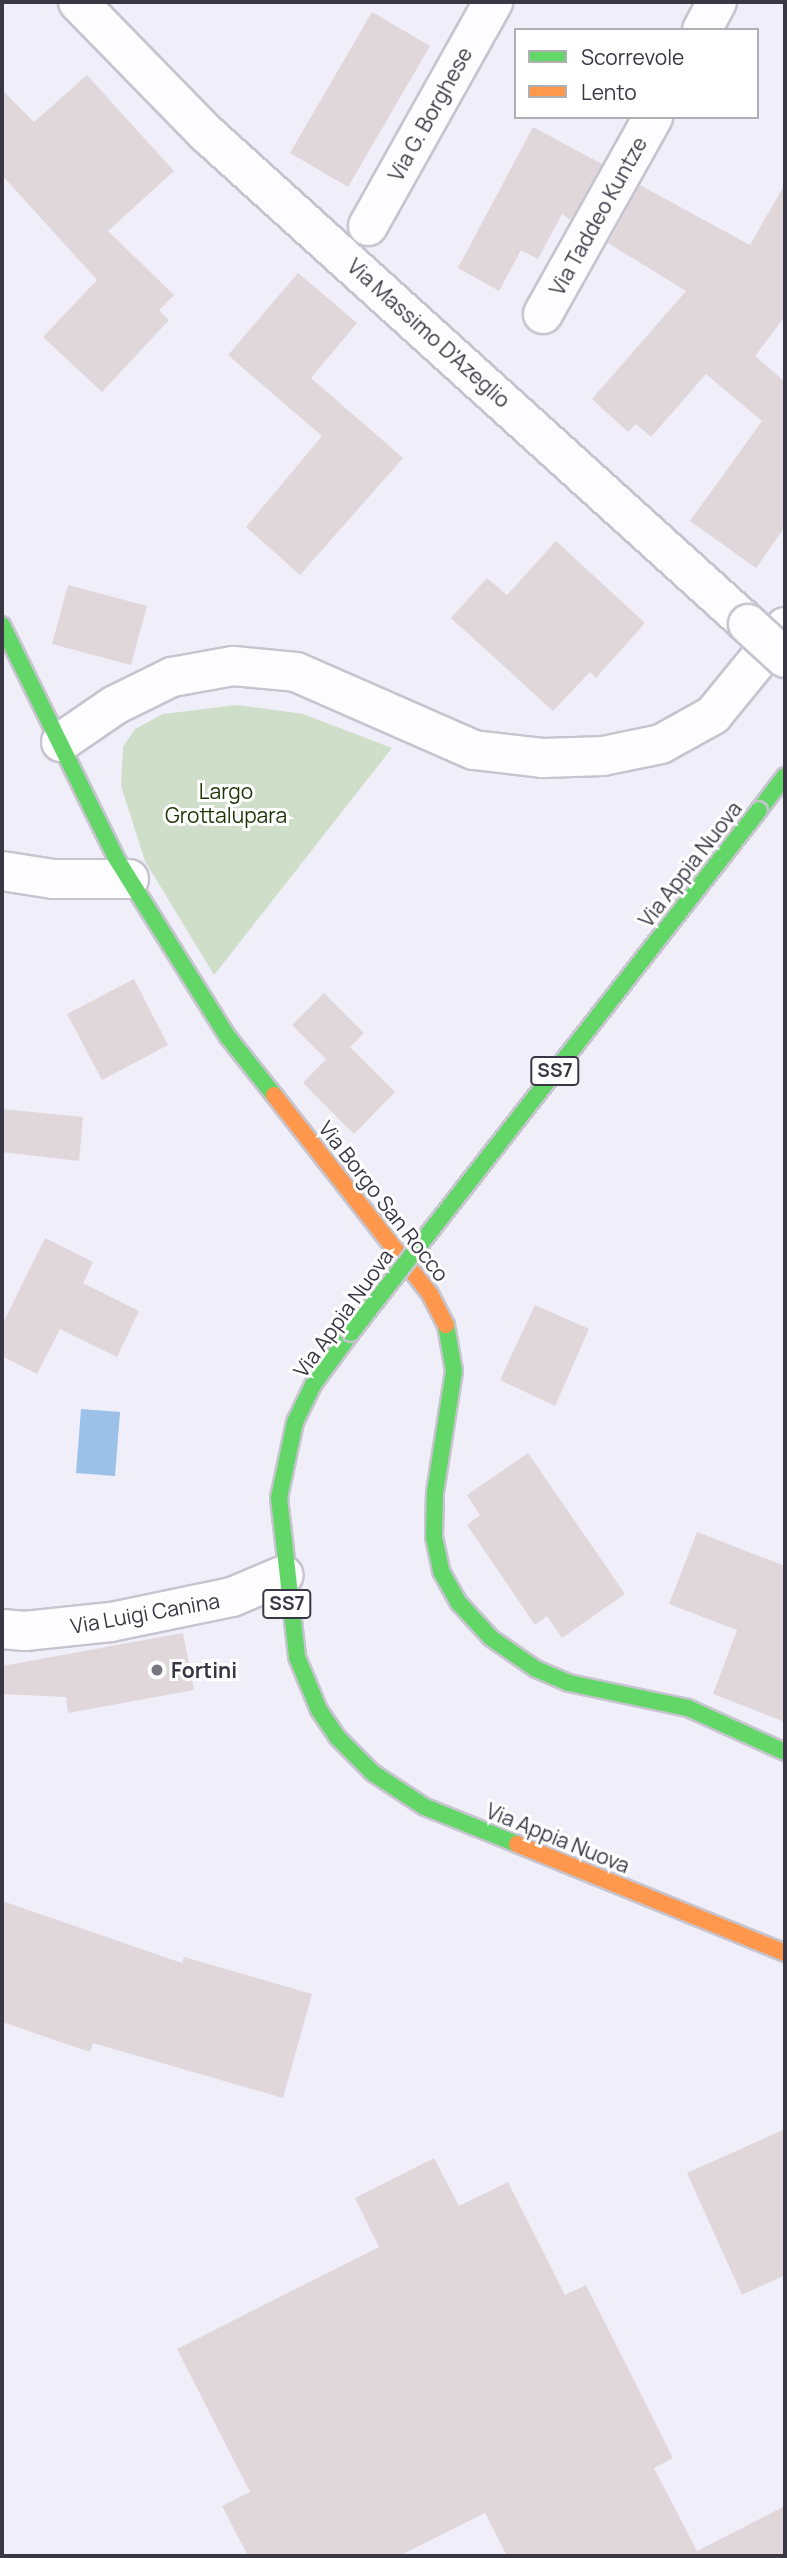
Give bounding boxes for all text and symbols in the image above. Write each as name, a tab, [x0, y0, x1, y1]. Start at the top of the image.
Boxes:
legend	[514, 28, 759, 119]
street label: Via G. Borghese	[383, 43, 477, 185]
text: Scorrevole	[581, 43, 684, 71]
text: Lento	[581, 78, 637, 106]
street label: Via Taddeo Kuntze	[544, 132, 652, 300]
street label: Via Massimo D'Azeglio	[342, 253, 516, 413]
park label: Largo Grottalupara	[165, 778, 287, 828]
street label: Via Appia Nuova	[633, 796, 747, 932]
road number: SS7	[529, 1056, 581, 1086]
street label: Via Borgo San Rocco	[314, 1116, 454, 1286]
street label: Via Appia Nuova	[288, 1244, 398, 1382]
street label: Via Luigi Canina	[69, 1587, 221, 1639]
road number: SS7	[261, 1588, 313, 1620]
place label: Fortini	[171, 1657, 237, 1683]
marker: Fortini	[149, 1662, 165, 1678]
street label: Via Appia Nuova	[483, 1798, 633, 1878]

